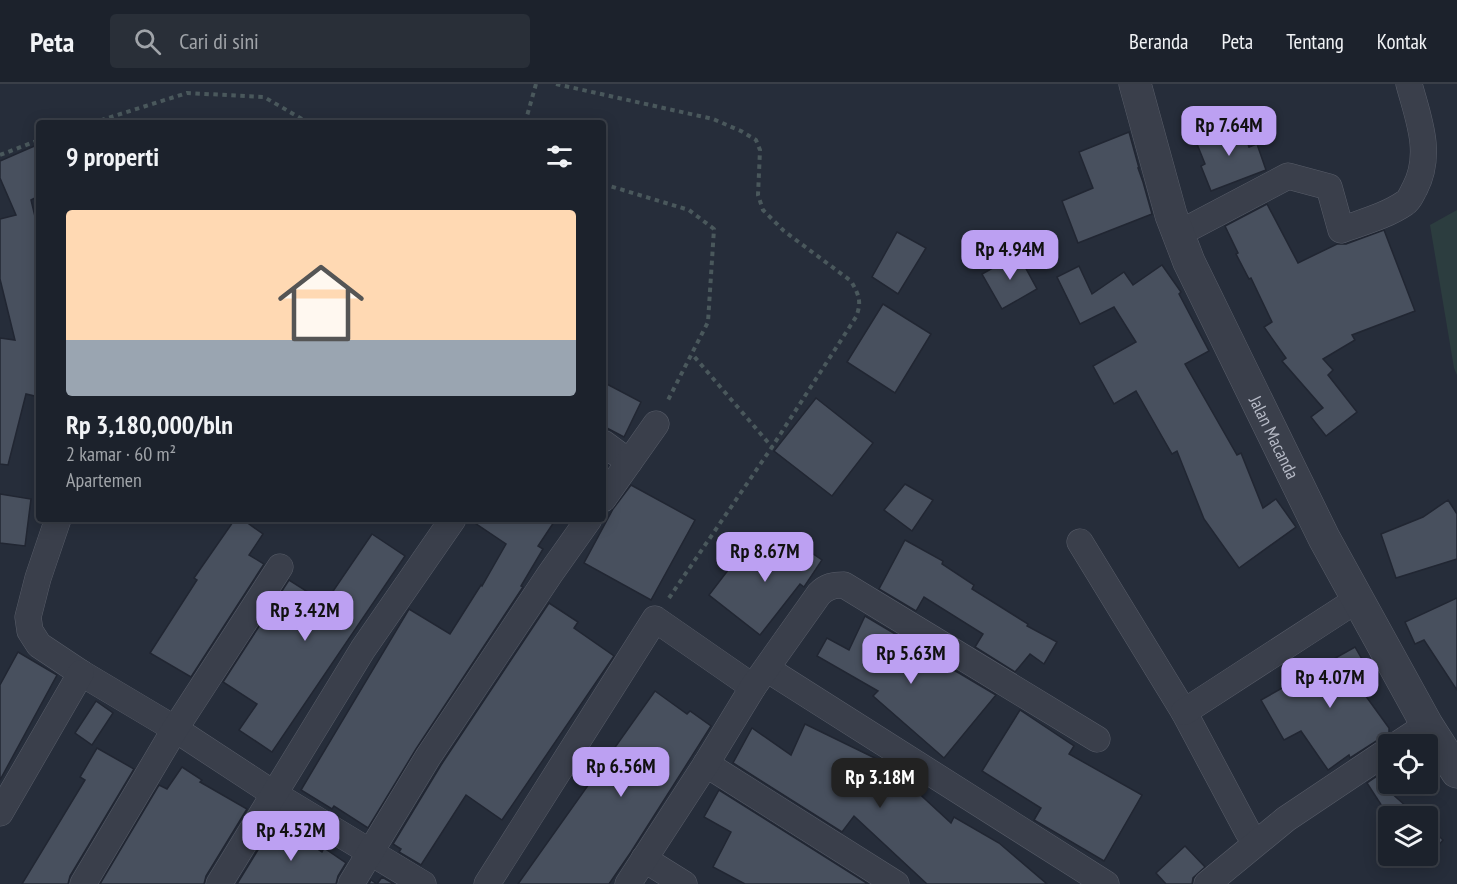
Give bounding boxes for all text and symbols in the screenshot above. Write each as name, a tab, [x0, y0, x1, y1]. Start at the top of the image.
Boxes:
search box	[110, 14, 530, 68]
text: Peta	[30, 23, 74, 60]
icon: search	[131, 25, 164, 58]
text: Cari di sini	[179, 27, 259, 55]
text: Beranda	[1129, 28, 1189, 55]
text: Peta	[1222, 28, 1253, 55]
text: Tentang	[1286, 28, 1344, 55]
text: Kontak	[1377, 28, 1427, 55]
pin: Rp 7.64M	[1167, 106, 1291, 157]
text: Rp 7.64M	[1195, 112, 1263, 138]
text: 9 properti	[66, 140, 159, 173]
icon: filters	[543, 140, 576, 173]
pin: Rp 4.94M	[948, 230, 1072, 281]
text: Rp 4.94M	[975, 236, 1045, 262]
icon: home	[267, 249, 375, 357]
street label: Jalan Macanda	[1244, 391, 1305, 482]
text: Rp 3,180,000/bln	[66, 408, 233, 441]
text: 2 kamar · 60 m²	[66, 441, 176, 467]
text: Apartemen	[66, 467, 142, 493]
pin: Rp 8.67M	[703, 532, 827, 583]
text: Rp 8.67M	[730, 538, 800, 564]
pin: Rp 3.42M	[243, 591, 367, 642]
text: Rp 3.42M	[270, 597, 340, 623]
pin: Rp 5.63M	[849, 634, 973, 685]
text: Rp 5.63M	[876, 640, 946, 666]
pin: Rp 4.07M	[1268, 658, 1392, 709]
text: Rp 4.07M	[1295, 664, 1365, 690]
map controls	[1378, 734, 1438, 866]
button: locate	[1378, 734, 1438, 794]
pin: Rp 6.56M	[559, 747, 683, 798]
text: Rp 6.56M	[586, 753, 656, 779]
pin: Rp 3.18M	[818, 758, 942, 809]
text: Rp 3.18M	[845, 764, 915, 790]
button: layers	[1378, 806, 1438, 866]
pin: Rp 4.52M	[229, 811, 353, 862]
text: Rp 4.52M	[256, 817, 326, 843]

